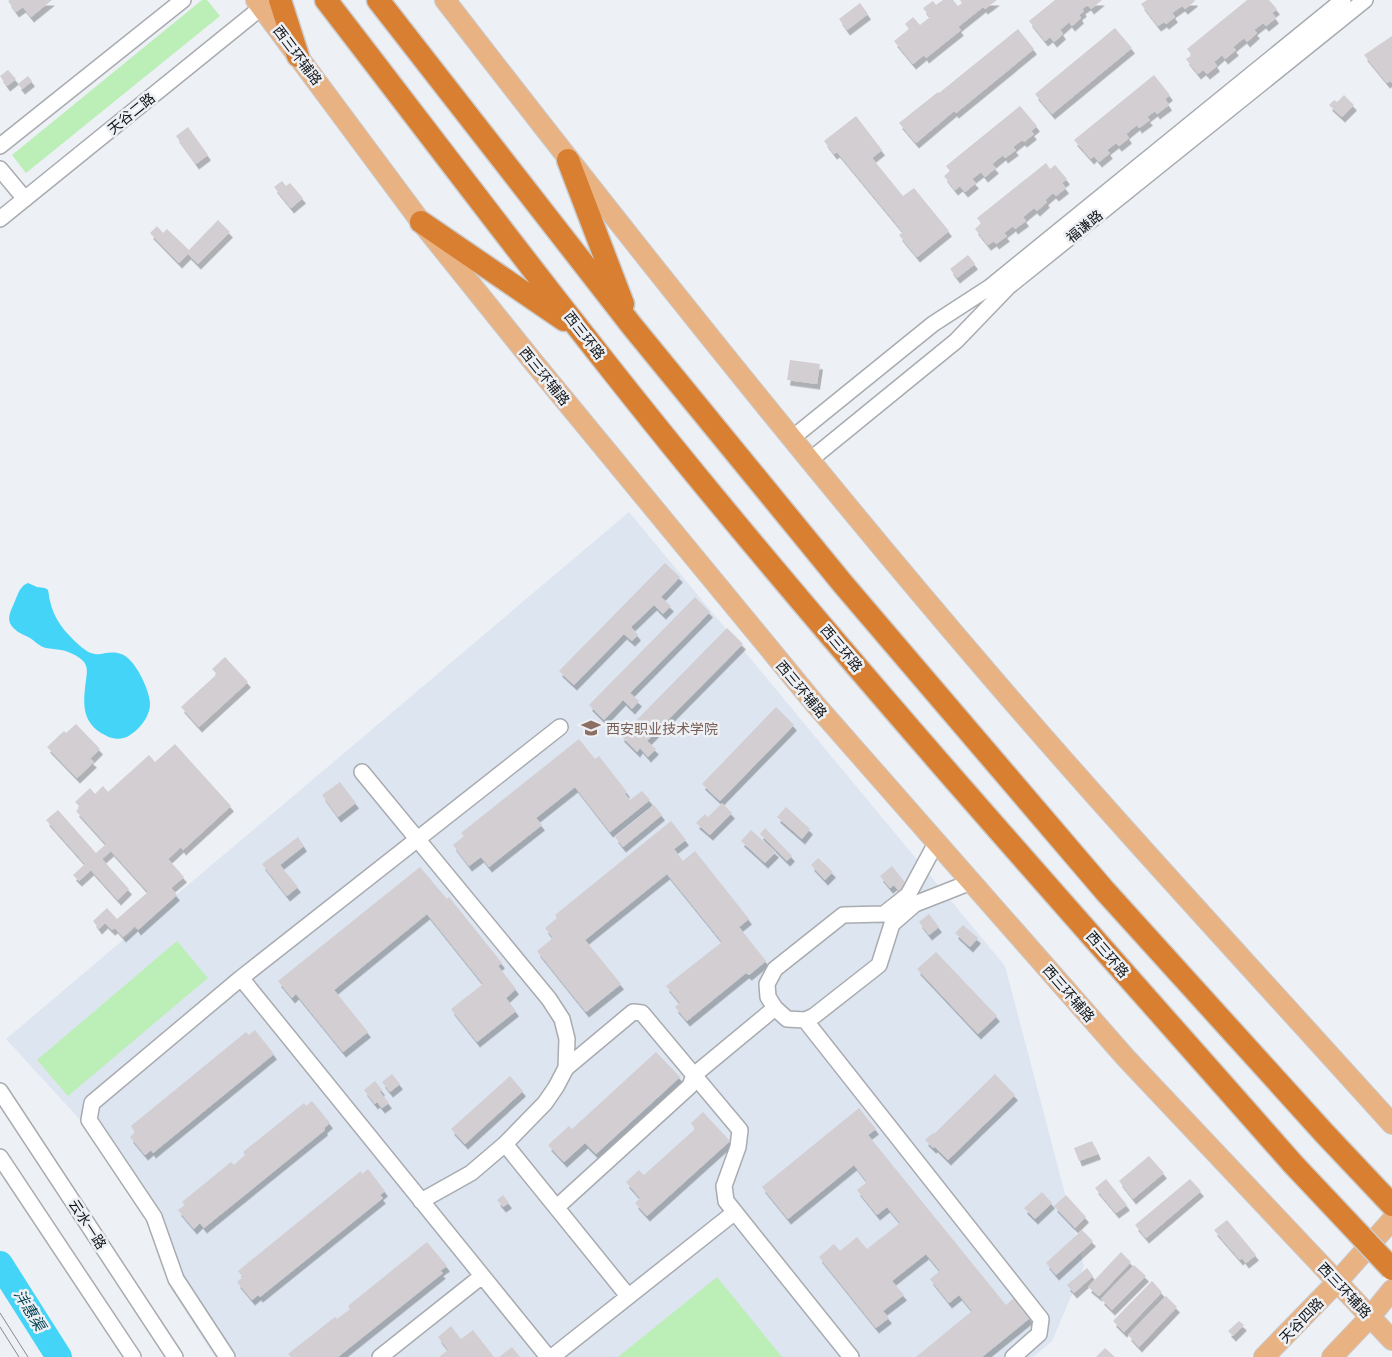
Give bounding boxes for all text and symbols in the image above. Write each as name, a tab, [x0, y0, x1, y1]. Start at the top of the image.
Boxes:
street label: 西三环辅路	[269, 21, 327, 89]
street label: 天谷二路	[103, 87, 159, 139]
street label: 福谦路	[1061, 205, 1107, 247]
street label: 西三环路	[559, 306, 611, 364]
street label: 西三环辅路	[515, 342, 575, 410]
street label: 西三环路	[816, 620, 868, 676]
street label: 西三环辅路	[771, 655, 833, 723]
school or university icon: 西安职业技术学院	[580, 717, 602, 739]
place label: 西安职业技术学院	[606, 718, 718, 739]
street label: 西三环路	[1082, 926, 1134, 982]
street label: 西三环辅路	[1038, 960, 1100, 1026]
street label: 云水一路	[64, 1195, 112, 1253]
street label: 西三环辅路	[1313, 1257, 1377, 1323]
water label: 沣惠渠	[8, 1285, 53, 1337]
street label: 天谷四路	[1274, 1293, 1328, 1347]

